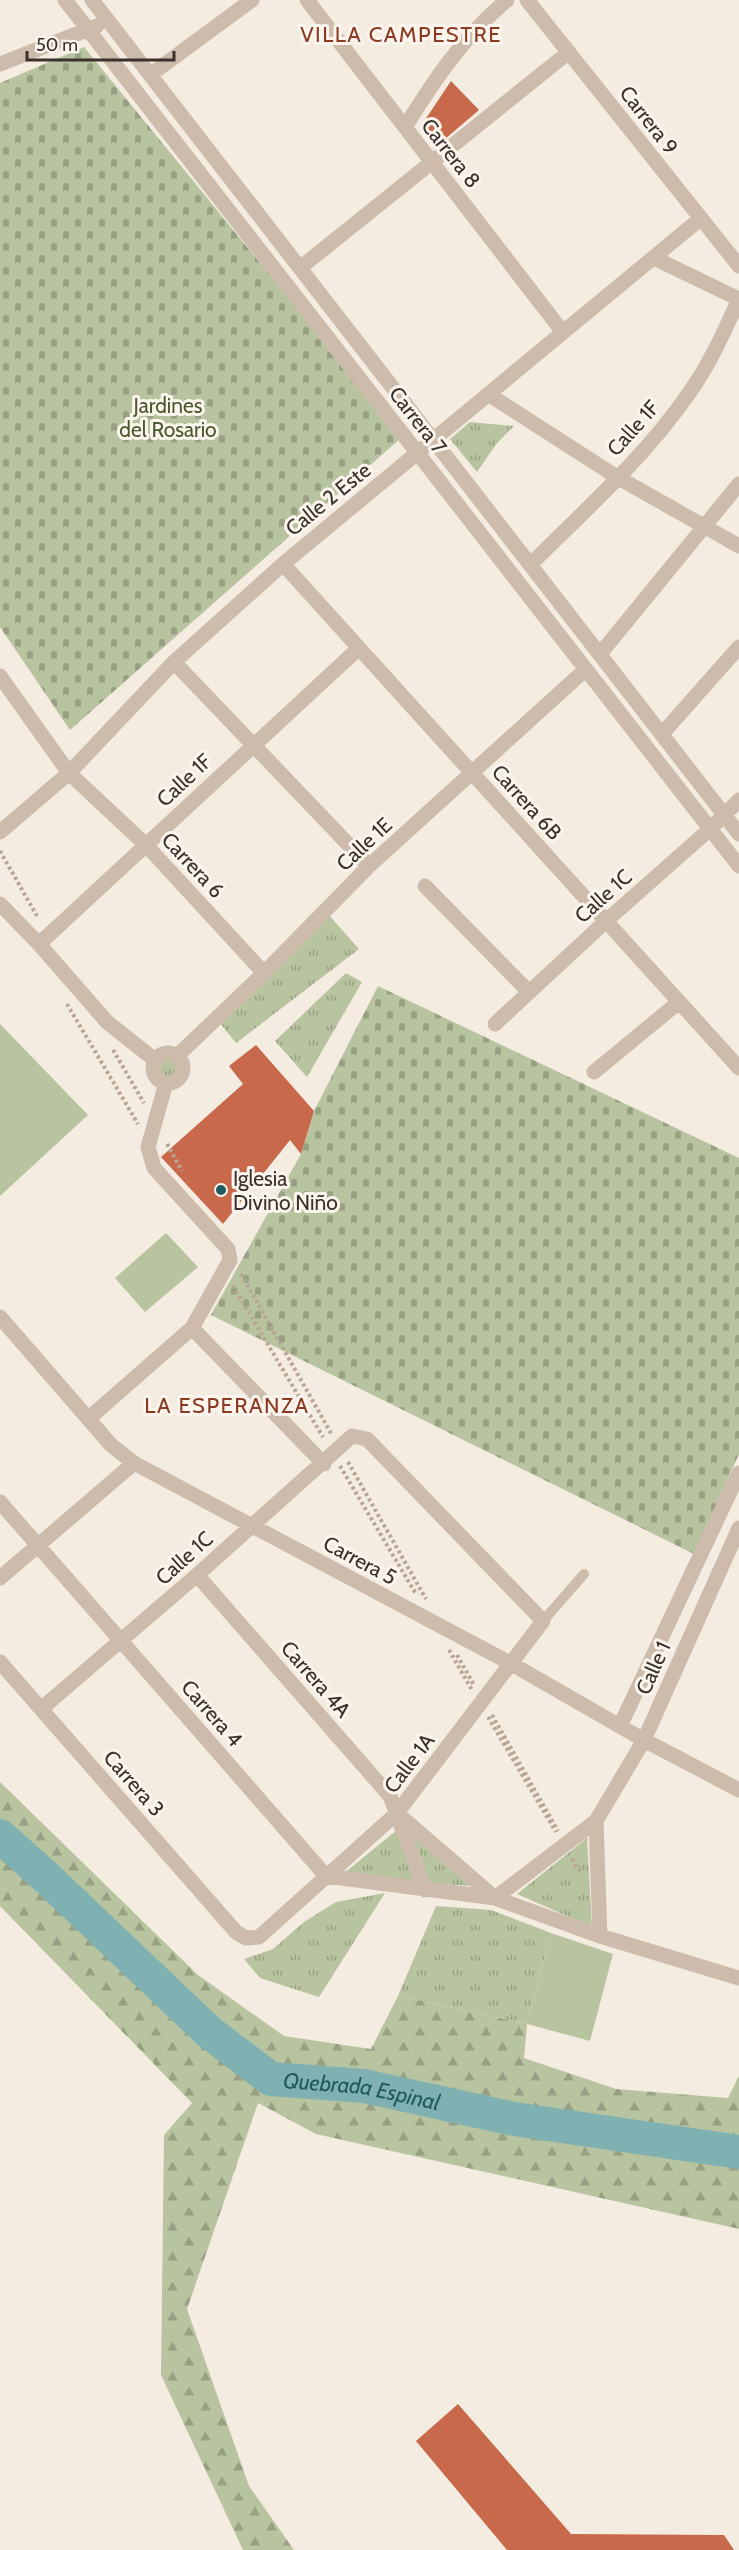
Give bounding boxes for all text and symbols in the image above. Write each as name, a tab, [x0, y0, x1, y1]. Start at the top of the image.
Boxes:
district label: VILLA CAMPESTRE	[300, 21, 502, 48]
scale bar	[27, 24, 174, 62]
text: 50 m	[36, 34, 78, 56]
street label: Carrera 9	[615, 81, 683, 159]
street label: Carrera 8	[416, 113, 486, 193]
street label: Carrera 7	[384, 381, 452, 459]
park label: Jardines del Rosario	[119, 393, 217, 442]
street label: Calle 1F	[602, 395, 664, 461]
street label: Calle 2 Este	[280, 457, 376, 541]
street label: Calle 1F	[151, 748, 217, 812]
street label: Carrera 6B	[487, 759, 567, 845]
street label: Calle 1E	[331, 812, 397, 876]
street label: Carrera 6	[157, 827, 229, 903]
street label: Calle 1C	[569, 864, 637, 928]
place label: Iglesia Divino Niño	[233, 1166, 338, 1215]
marker: Iglesia Divino Niño	[214, 1183, 228, 1197]
district label: LA ESPERANZA	[144, 1392, 310, 1419]
street label: Calle 1C	[150, 1526, 218, 1590]
street label: Carrera 5	[319, 1530, 401, 1590]
street label: Carrera 4A	[276, 1636, 356, 1722]
street label: Calle 1	[630, 1638, 676, 1698]
street label: Carrera 4	[176, 1675, 248, 1751]
street label: Calle 1A	[379, 1728, 440, 1798]
street label: Carrera 3	[99, 1745, 169, 1821]
water label: Quebrada Espinal	[282, 2066, 444, 2116]

